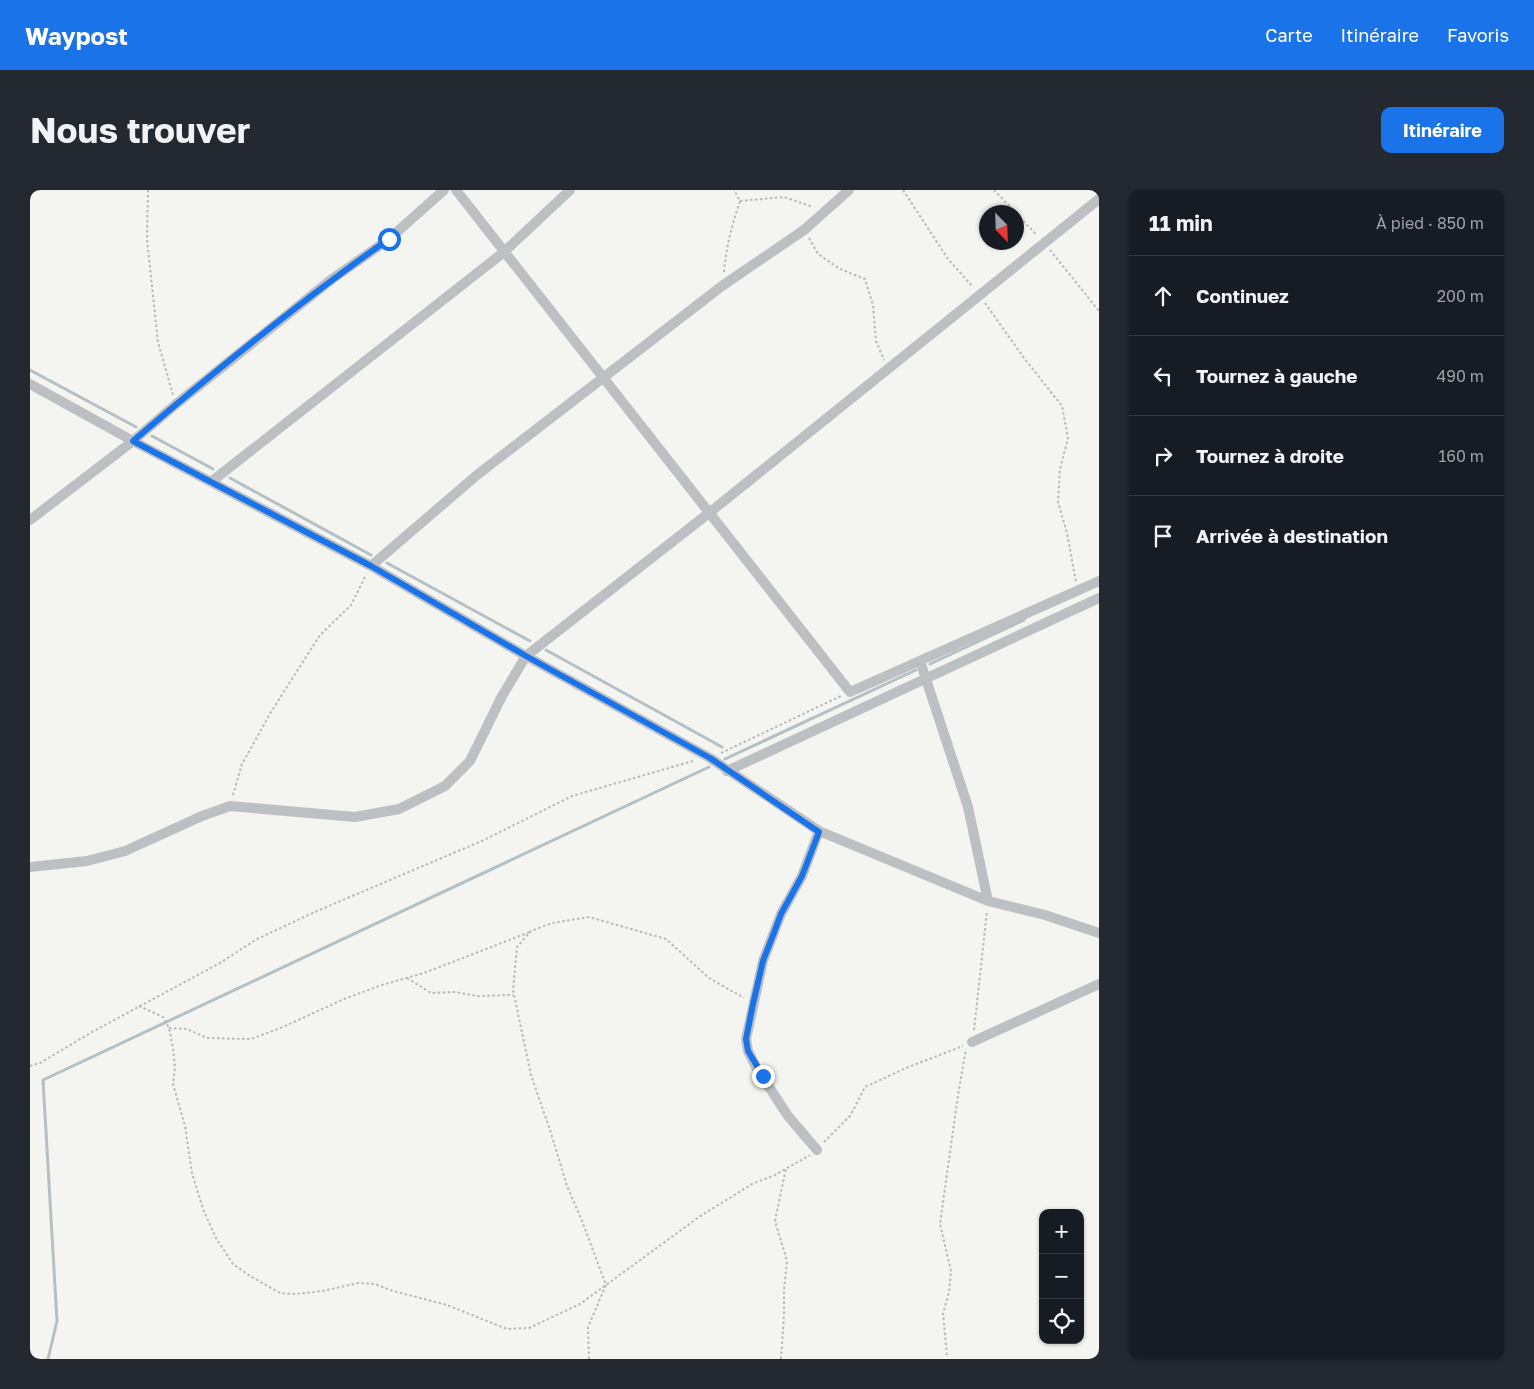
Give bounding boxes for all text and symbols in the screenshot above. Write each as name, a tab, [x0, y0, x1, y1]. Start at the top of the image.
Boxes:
text: Waypost	[25, 21, 128, 50]
text: Carte	[1265, 24, 1313, 46]
text: Itinéraire	[1341, 24, 1419, 46]
text: Favoris	[1447, 24, 1509, 46]
button: Itinéraire	[1381, 107, 1504, 153]
text: Nous trouver	[30, 109, 250, 151]
north arrow	[979, 205, 1024, 250]
text: 11 min	[1149, 210, 1213, 236]
text: À pied · 850 m	[1376, 213, 1484, 233]
route start	[378, 228, 401, 251]
icon: ahead	[1149, 282, 1177, 310]
text: Continuez	[1196, 284, 1289, 307]
text: 200 m	[1437, 286, 1484, 306]
icon: left	[1149, 362, 1177, 390]
text: Tournez à gauche	[1196, 364, 1357, 387]
text: 490 m	[1436, 366, 1484, 386]
icon: right	[1149, 442, 1177, 470]
text: Tournez à droite	[1196, 444, 1344, 467]
text: 160 m	[1438, 446, 1484, 466]
icon: arrive	[1149, 522, 1177, 550]
text: Arrivée à destination	[1196, 524, 1388, 547]
route end	[752, 1065, 775, 1088]
map controls	[1039, 1209, 1084, 1344]
button: +	[1039, 1209, 1084, 1254]
button: −	[1039, 1254, 1084, 1299]
button: locate	[1039, 1299, 1084, 1344]

